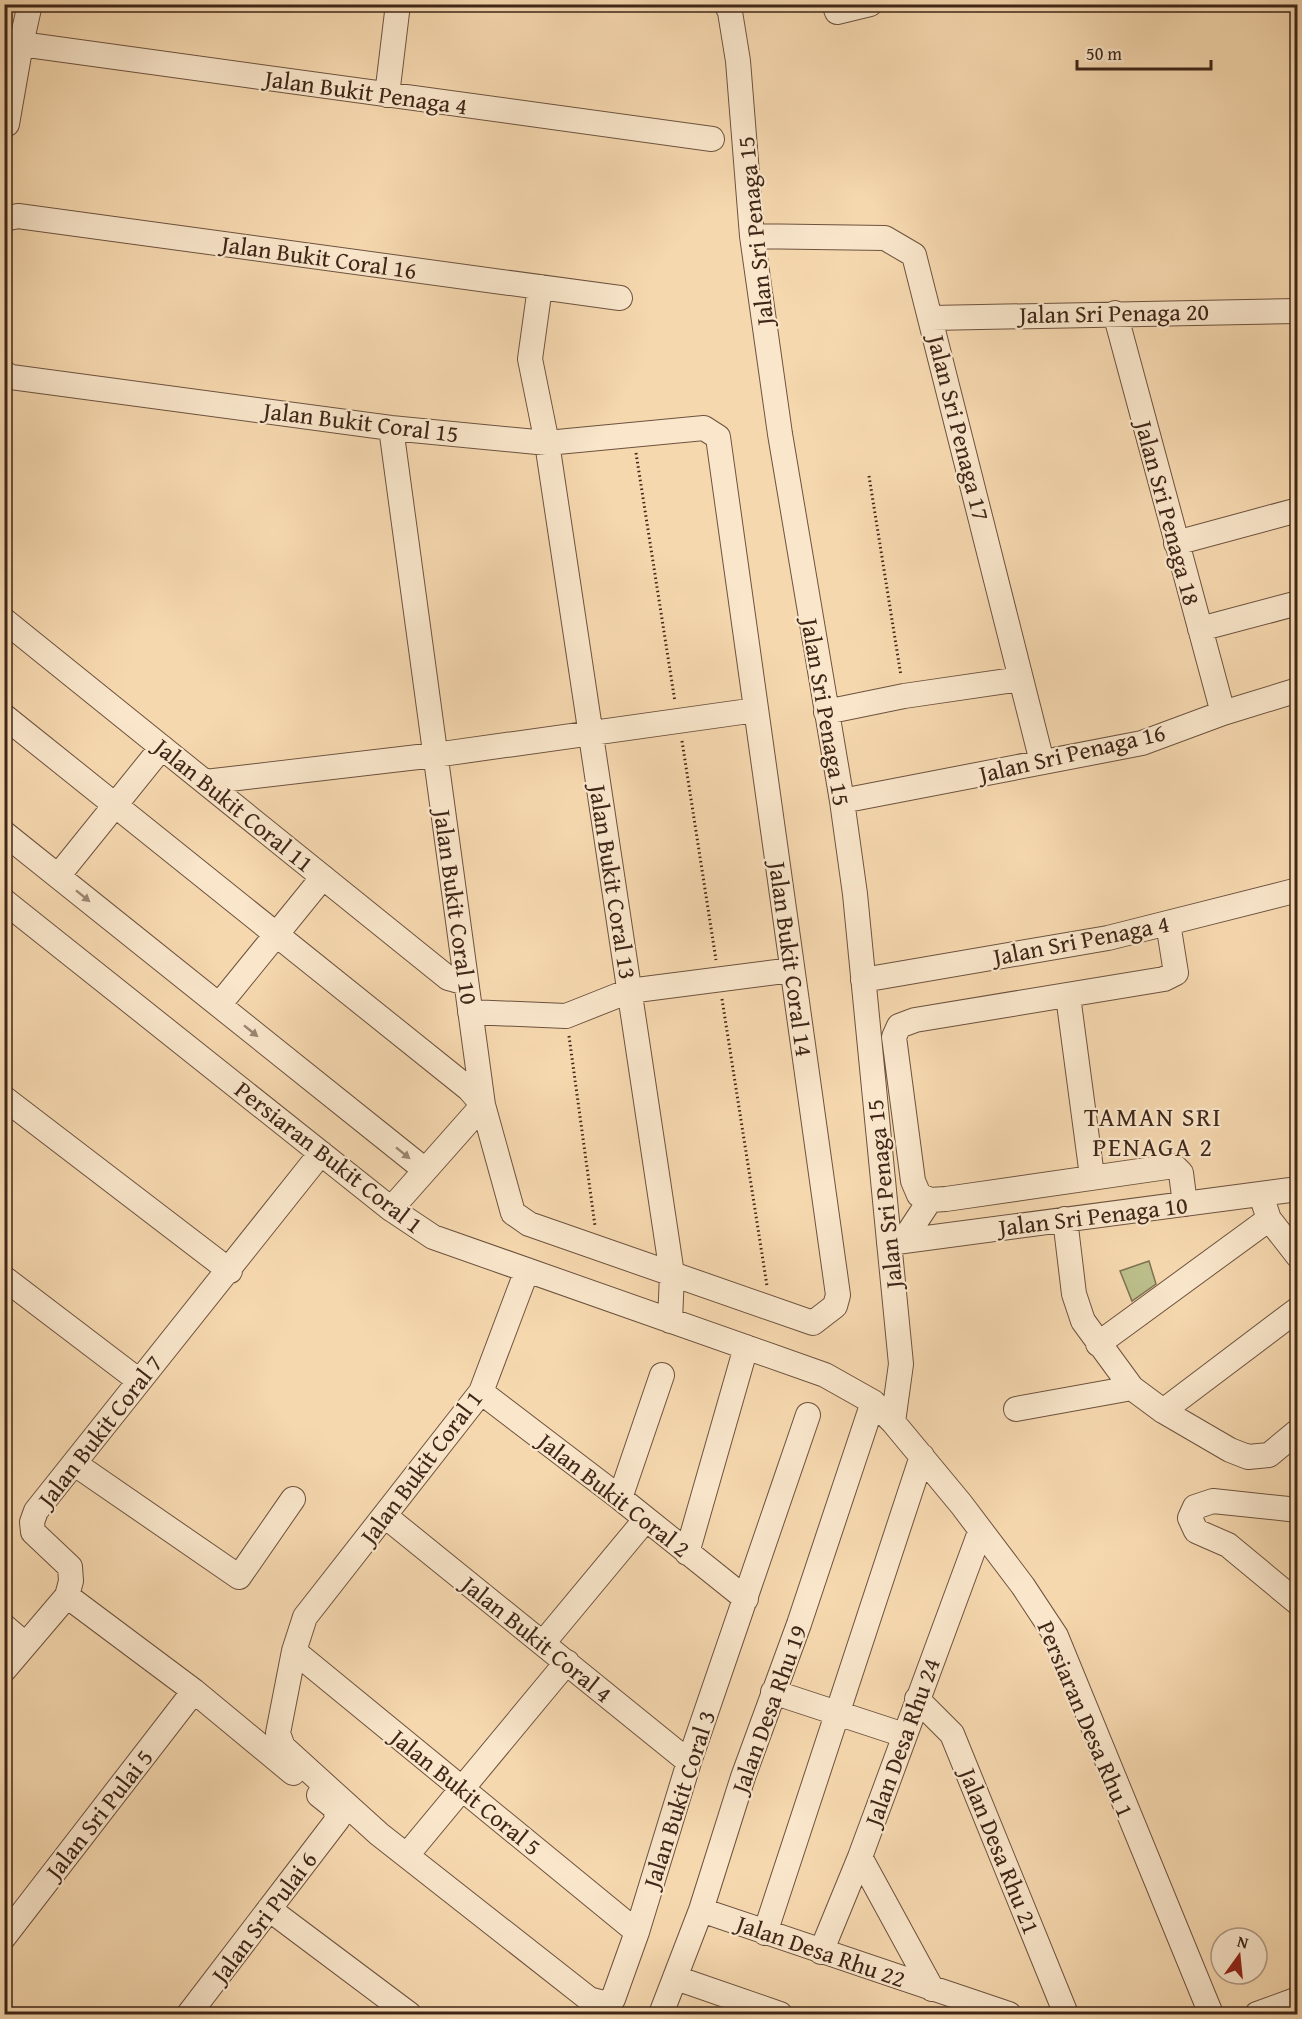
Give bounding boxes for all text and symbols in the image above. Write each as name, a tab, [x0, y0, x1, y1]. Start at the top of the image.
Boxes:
scale bar	[1077, 33, 1210, 71]
text: 50 m	[1086, 40, 1122, 67]
street label: Jalan Bukit Penaga 4	[260, 60, 470, 124]
street label: Jalan Sri Penaga 15	[728, 135, 783, 330]
street label: Jalan Bukit Coral 16	[216, 226, 419, 288]
street label: Jalan Sri Penaga 20	[1016, 294, 1209, 332]
street label: Jalan Sri Penaga 17	[918, 329, 999, 524]
street label: Jalan Bukit Coral 15	[258, 392, 461, 451]
street label: Jalan Sri Penaga 18	[1126, 414, 1209, 609]
street label: Jalan Sri Penaga 15	[792, 612, 860, 809]
street label: Jalan Sri Penaga 16	[973, 715, 1169, 792]
street label: Jalan Bukit Coral 11	[144, 728, 321, 880]
street label: Jalan Bukit Coral 13	[580, 779, 646, 982]
street label: Jalan Bukit Coral 10	[425, 804, 487, 1007]
street label: Jalan Bukit Coral 14	[760, 856, 822, 1059]
one-way arrow	[75, 889, 90, 902]
street label: Jalan Sri Penaga 4	[987, 906, 1172, 975]
one-way arrow	[244, 1025, 259, 1037]
street label: Persiaran Bukit Coral 1	[227, 1072, 431, 1242]
district label: TAMAN SRI PENAGA 2	[1084, 1097, 1222, 1166]
street label: Jalan Sri Penaga 15	[857, 1098, 912, 1293]
one-way arrow	[396, 1147, 411, 1159]
street label: Jalan Sri Penaga 10	[994, 1187, 1189, 1245]
street label: Jalan Bukit Coral 7	[27, 1347, 171, 1517]
street label: Jalan Bukit Coral 1	[350, 1383, 491, 1554]
street label: Jalan Bukit Coral 2	[528, 1422, 698, 1566]
street label: Jalan Bukit Coral 4	[452, 1565, 620, 1711]
street label: Persiaran Desa Rhu 1	[1029, 1615, 1143, 1823]
street label: Jalan Desa Rhu 19	[721, 1620, 816, 1801]
street label: Jalan Desa Rhu 24	[854, 1653, 949, 1834]
street label: Jalan Bukit Coral 3	[633, 1706, 724, 1895]
street label: Jalan Bukit Coral 5	[381, 1718, 549, 1864]
street label: Jalan Sri Pulai 5	[35, 1741, 161, 1889]
street label: Jalan Desa Rhu 21	[950, 1760, 1049, 1939]
street label: Jalan Sri Pulai 6	[201, 1844, 325, 1993]
street label: Jalan Desa Rhu 22	[729, 1905, 910, 1996]
north arrow	[1209, 1926, 1269, 1986]
text: N	[1235, 1929, 1251, 1955]

